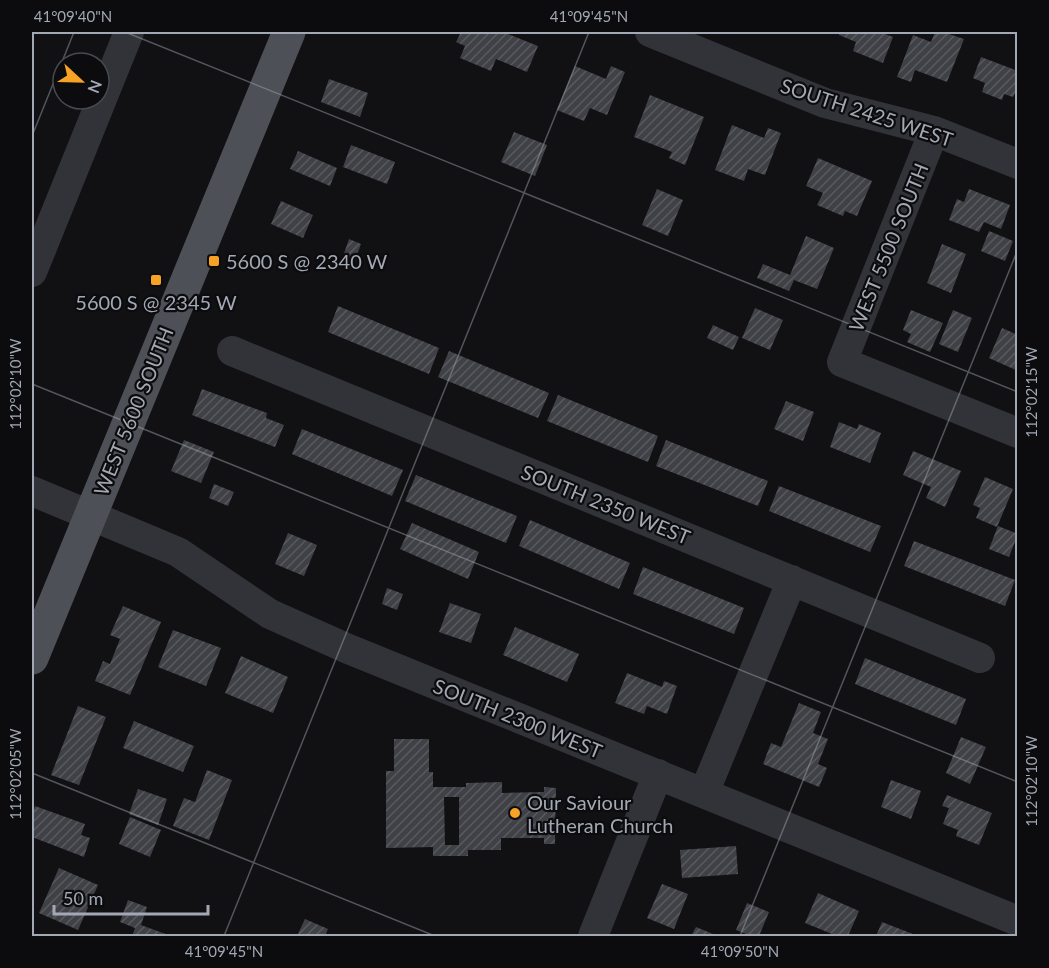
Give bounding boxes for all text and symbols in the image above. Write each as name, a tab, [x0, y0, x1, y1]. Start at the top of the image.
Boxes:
text: 41°09'40"N	[34, 7, 112, 25]
text: 41°09'45"N	[550, 7, 628, 25]
north arrow	[51, 51, 111, 111]
street label: SOUTH 2425 WEST	[778, 73, 956, 151]
text: N	[84, 78, 106, 96]
street label: WEST 5500 SOUTH	[843, 159, 933, 335]
place label: 5600 S @ 2340 W	[226, 249, 388, 273]
marker: 5600 S @ 2340 W	[207, 254, 221, 268]
marker: 5600 S @ 2345 W	[149, 273, 163, 287]
place label: 5600 S @ 2345 W	[75, 290, 237, 314]
street label: WEST 5600 SOUTH	[88, 323, 178, 499]
text: 112°02'10"W	[6, 338, 24, 430]
text: 112°02'15"W	[1022, 346, 1040, 438]
street label: SOUTH 2350 WEST	[518, 459, 694, 549]
street label: SOUTH 2300 WEST	[430, 673, 606, 763]
text: 112°02'05"W	[6, 728, 24, 820]
text: 112°02'10"W	[1022, 735, 1040, 827]
place label: Our Saviour Lutheran Church	[527, 790, 673, 837]
marker: Our Saviour Lutheran Church	[508, 806, 522, 820]
scale bar	[54, 878, 208, 916]
text: 50 m	[63, 887, 103, 909]
text: 41°09'45"N	[185, 942, 263, 960]
text: 41°09'50"N	[701, 942, 779, 960]

